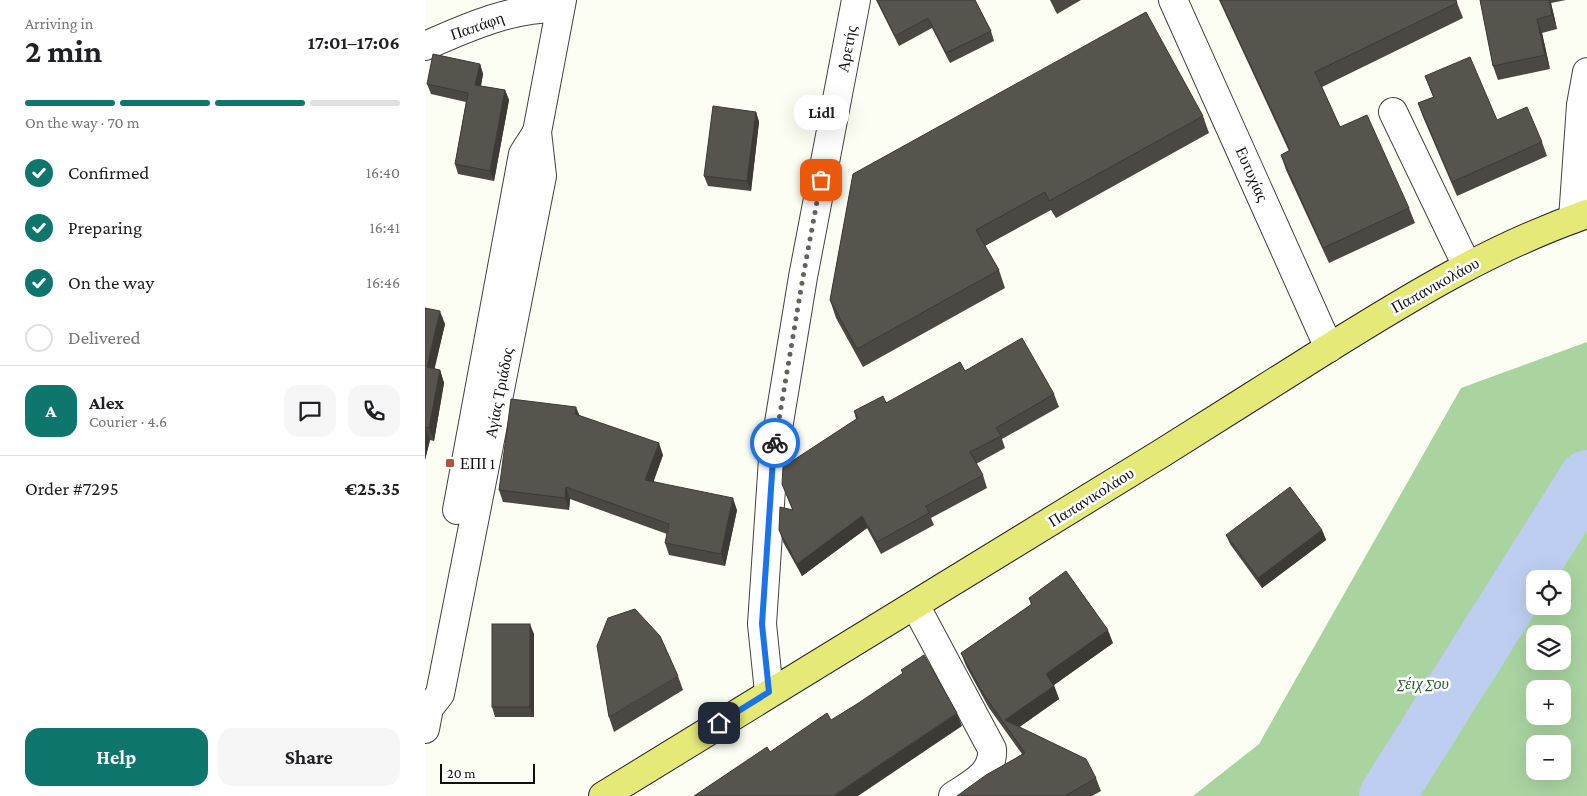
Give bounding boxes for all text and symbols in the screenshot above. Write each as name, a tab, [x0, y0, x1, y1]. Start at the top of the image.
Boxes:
street label: Παπάφη	[448, 9, 507, 44]
text: Arriving in	[25, 15, 93, 32]
street label: Αρετής	[834, 23, 861, 74]
text: 17:01–17:06	[308, 32, 400, 53]
text: 2 min	[25, 33, 102, 69]
callout: Lidl	[793, 95, 849, 130]
text: Lidl	[808, 104, 835, 121]
text: On the way · 70 m	[25, 114, 139, 131]
street label: Ευτυχίας	[1231, 144, 1272, 205]
icon: check	[25, 159, 53, 187]
pin	[800, 159, 842, 201]
text: Confirmed	[68, 162, 149, 183]
text: 16:40	[366, 164, 400, 181]
icon: bag	[807, 166, 835, 194]
icon: check	[25, 214, 53, 242]
text: Preparing	[68, 217, 142, 238]
text: 16:41	[369, 219, 400, 236]
street label: Παπανικολάου	[1388, 254, 1482, 316]
icon: check	[25, 269, 53, 297]
text: On the way	[68, 272, 154, 293]
text: 16:46	[367, 274, 400, 291]
text: Delivered	[68, 327, 141, 348]
street label: Αγίας Τριάδος	[482, 346, 517, 440]
button: chat	[284, 385, 336, 437]
button: phone	[348, 385, 400, 437]
text: Alex	[89, 392, 124, 413]
text: A	[45, 400, 57, 421]
text: Courier · 4.6	[89, 413, 167, 430]
courier	[750, 418, 800, 468]
icon: bike	[761, 429, 789, 457]
place label: ΕΠΙ 1	[460, 455, 495, 472]
marker: ΕΠΙ 1	[444, 457, 456, 469]
street label: Παπανικολάου	[1045, 464, 1137, 530]
text: Order #7295	[25, 478, 119, 499]
text: €25.35	[345, 478, 400, 499]
map controls	[1526, 570, 1571, 780]
button: locate	[1526, 570, 1571, 615]
button: layers	[1526, 625, 1571, 670]
park label: Σέιχ Σου	[1396, 675, 1449, 693]
button: +	[1526, 680, 1571, 725]
pin	[698, 702, 740, 744]
icon: home	[705, 709, 733, 737]
button: Help	[25, 728, 208, 786]
button: Share	[218, 728, 400, 786]
button: −	[1526, 735, 1571, 780]
scale bar	[440, 761, 535, 784]
text: 20 m	[447, 765, 475, 781]

